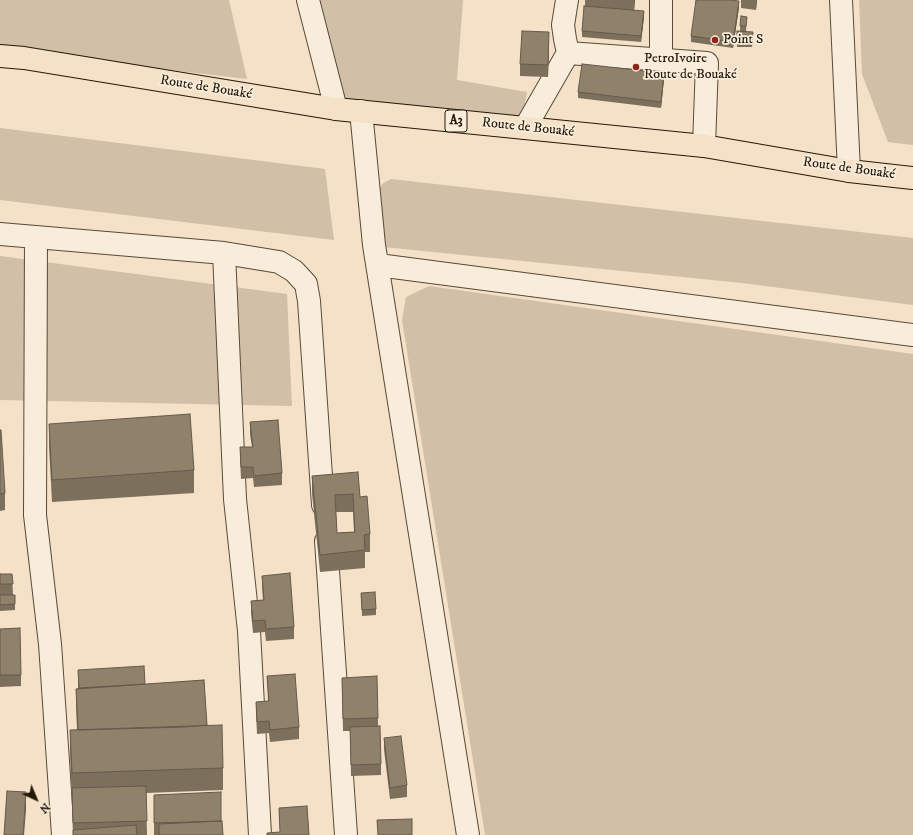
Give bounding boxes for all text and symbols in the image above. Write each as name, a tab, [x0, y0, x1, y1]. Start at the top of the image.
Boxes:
place label: Point S	[723, 32, 763, 48]
marker: Point S	[710, 35, 720, 45]
place label: PetroIvoire Route de Bouaké	[644, 51, 737, 84]
marker: PetroIvoire Route de Bouaké	[631, 62, 641, 72]
street label: Route de Bouaké	[159, 72, 253, 104]
road number: A3	[445, 110, 467, 132]
street label: Route de Bouaké	[481, 115, 575, 141]
street label: Route de Bouaké	[802, 154, 896, 184]
north arrow	[16, 779, 56, 819]
text: N	[36, 799, 52, 816]

